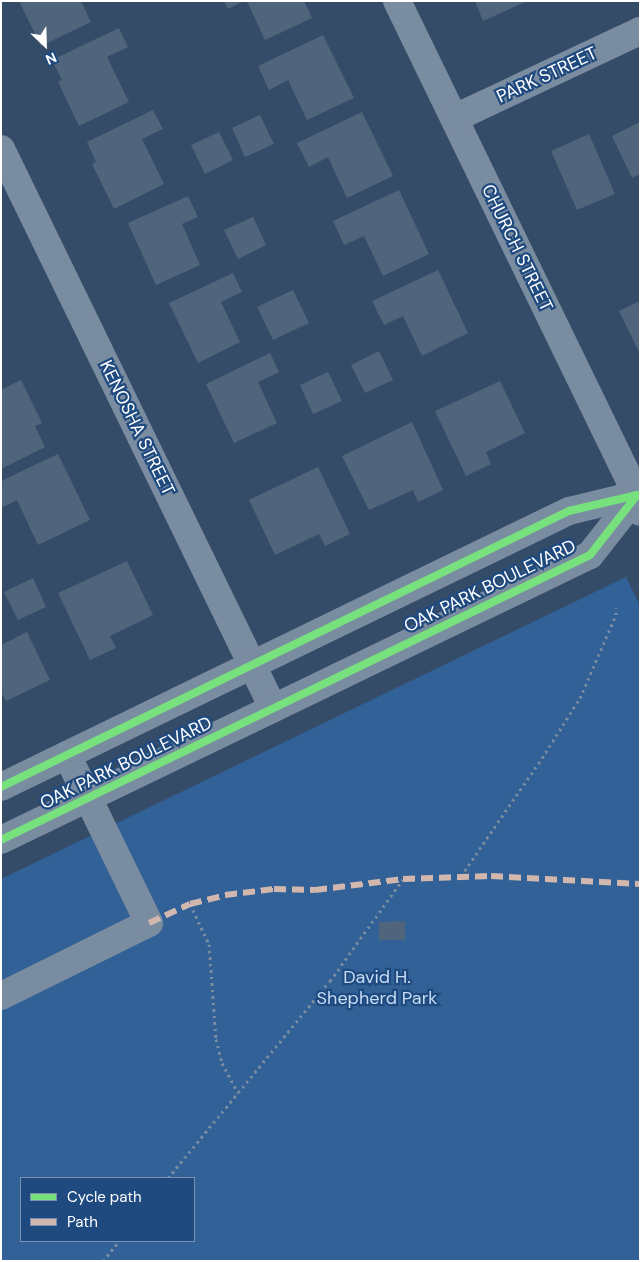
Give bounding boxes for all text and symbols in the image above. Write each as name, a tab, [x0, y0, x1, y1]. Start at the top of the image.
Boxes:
north arrow	[20, 20, 70, 70]
street label: PARK STREET	[493, 42, 601, 108]
text: N	[43, 48, 59, 69]
street label: CHURCH STREET	[477, 181, 557, 315]
street label: KENOSHA STREET	[95, 357, 179, 499]
street label: OAK PARK BOULEVARD	[400, 535, 580, 637]
street label: OAK PARK BOULEVARD	[36, 712, 216, 814]
park label: David H. Shepherd Park	[317, 967, 437, 1010]
legend	[20, 1177, 195, 1242]
text: Cycle path	[67, 1187, 142, 1207]
text: Path	[67, 1212, 98, 1232]

